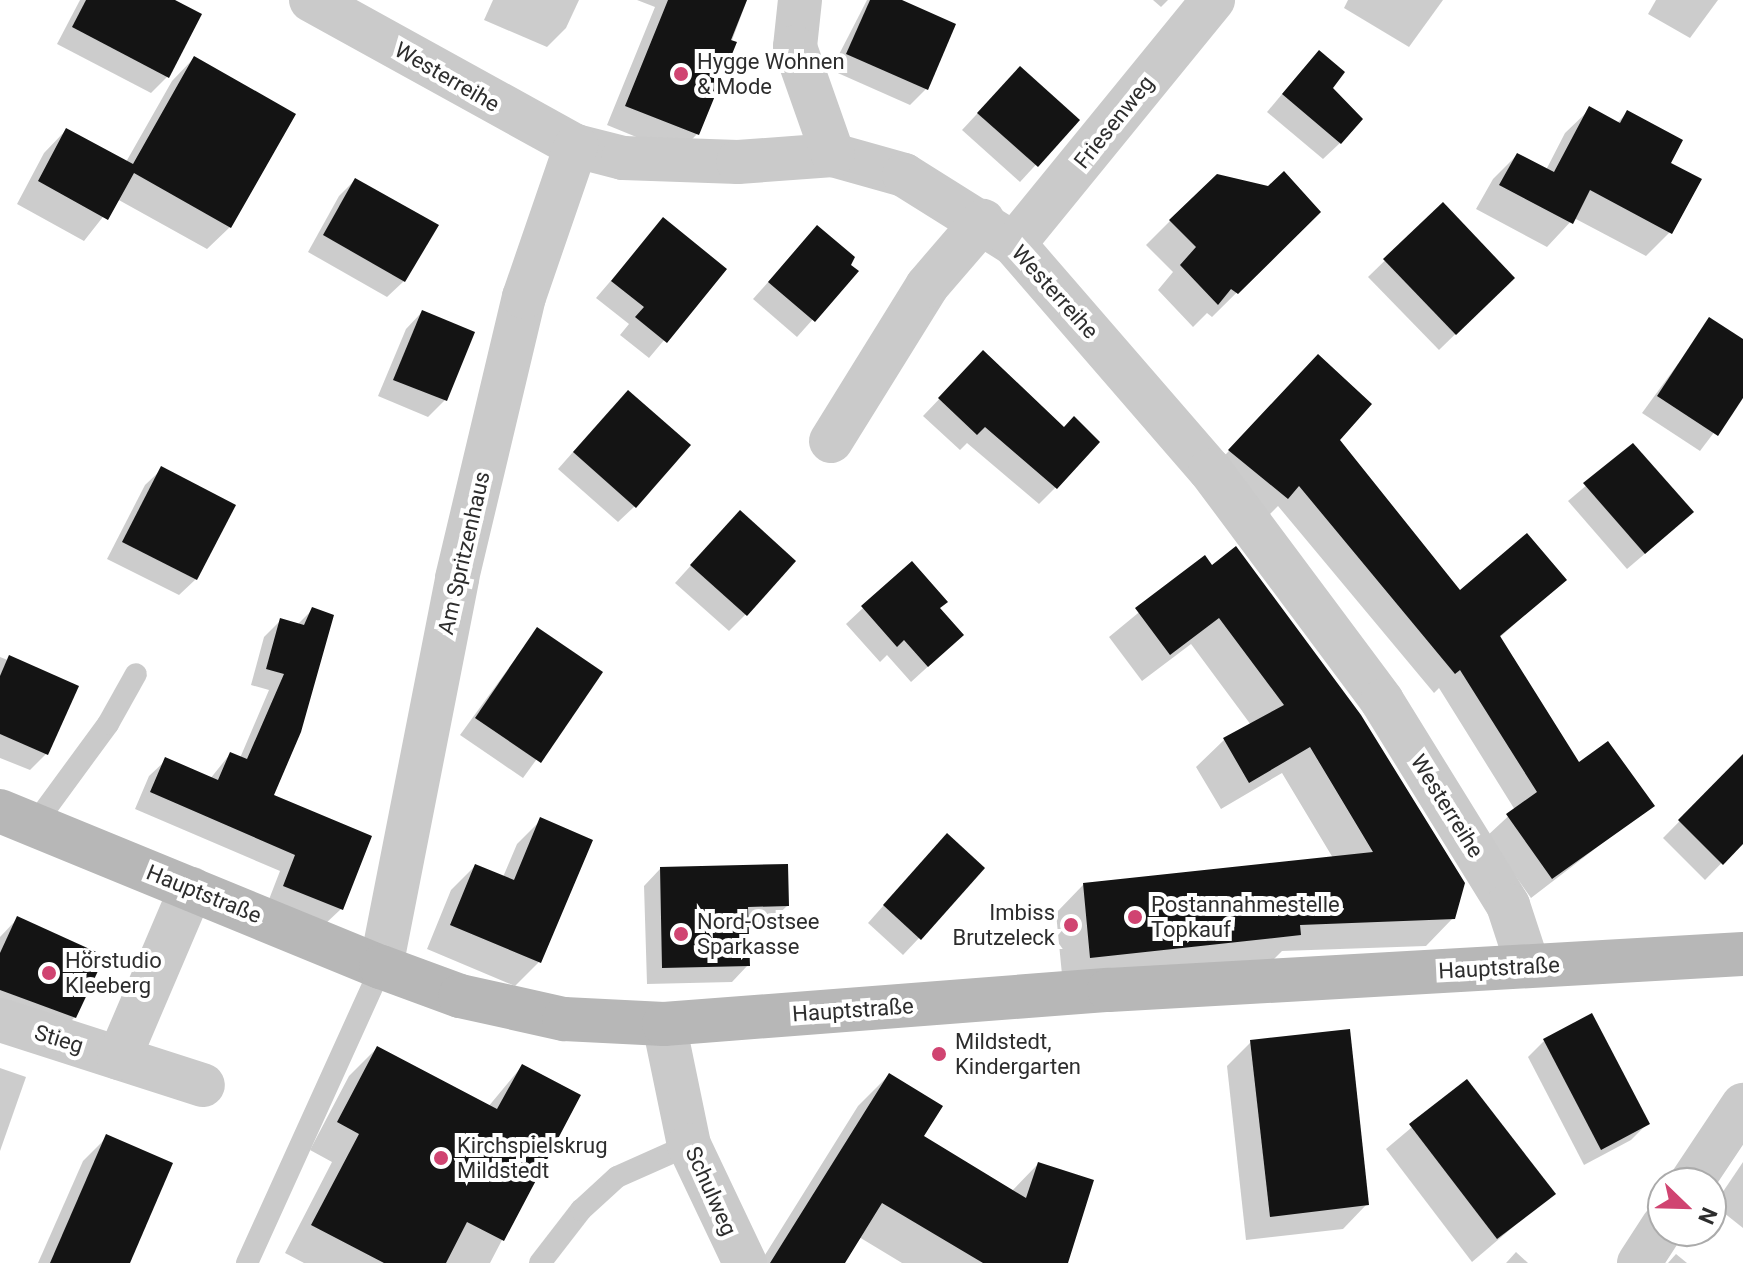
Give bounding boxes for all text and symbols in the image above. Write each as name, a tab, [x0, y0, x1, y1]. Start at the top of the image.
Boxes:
street label: Westerreihe	[390, 36, 504, 118]
place label: Hygge Wohnen & Mode	[697, 48, 845, 100]
marker: Hygge Wohnen & Mode	[672, 65, 690, 83]
street label: Friesenweg	[1068, 70, 1160, 174]
street label: Westerreihe	[1006, 240, 1104, 344]
street label: Am Spritzenhaus	[432, 469, 496, 637]
street label: Westerreihe	[1405, 750, 1489, 862]
street label: Hauptstraße	[143, 859, 265, 929]
place label: Postannahmestelle Topkauf	[1151, 891, 1340, 942]
place label: Imbiss Brutzeleck	[952, 899, 1055, 950]
place label: Nord-Ostsee Sparkasse	[697, 908, 819, 960]
marker: Postannahmestelle Topkauf	[1126, 908, 1144, 926]
marker: Imbiss Brutzeleck	[1062, 916, 1080, 934]
marker: Nord-Ostsee Sparkasse	[672, 925, 690, 943]
place label: Hörstudio Kleeberg	[65, 947, 162, 998]
street label: Hauptstraße	[1438, 952, 1560, 984]
marker: Hörstudio Kleeberg	[40, 964, 58, 982]
street label: Hauptstraße	[791, 993, 915, 1027]
street label: Stieg	[31, 1019, 87, 1059]
place label: Mildstedt, Kindergarten	[955, 1028, 1081, 1080]
marker: Mildstedt, Kindergarten	[930, 1045, 948, 1063]
place label: Kirchspielskrug Mildstedt	[457, 1132, 608, 1184]
street label: Schulweg	[680, 1142, 742, 1240]
marker: Kirchspielskrug Mildstedt	[432, 1149, 450, 1167]
north arrow	[1647, 1167, 1727, 1247]
text: N	[1693, 1204, 1722, 1228]

